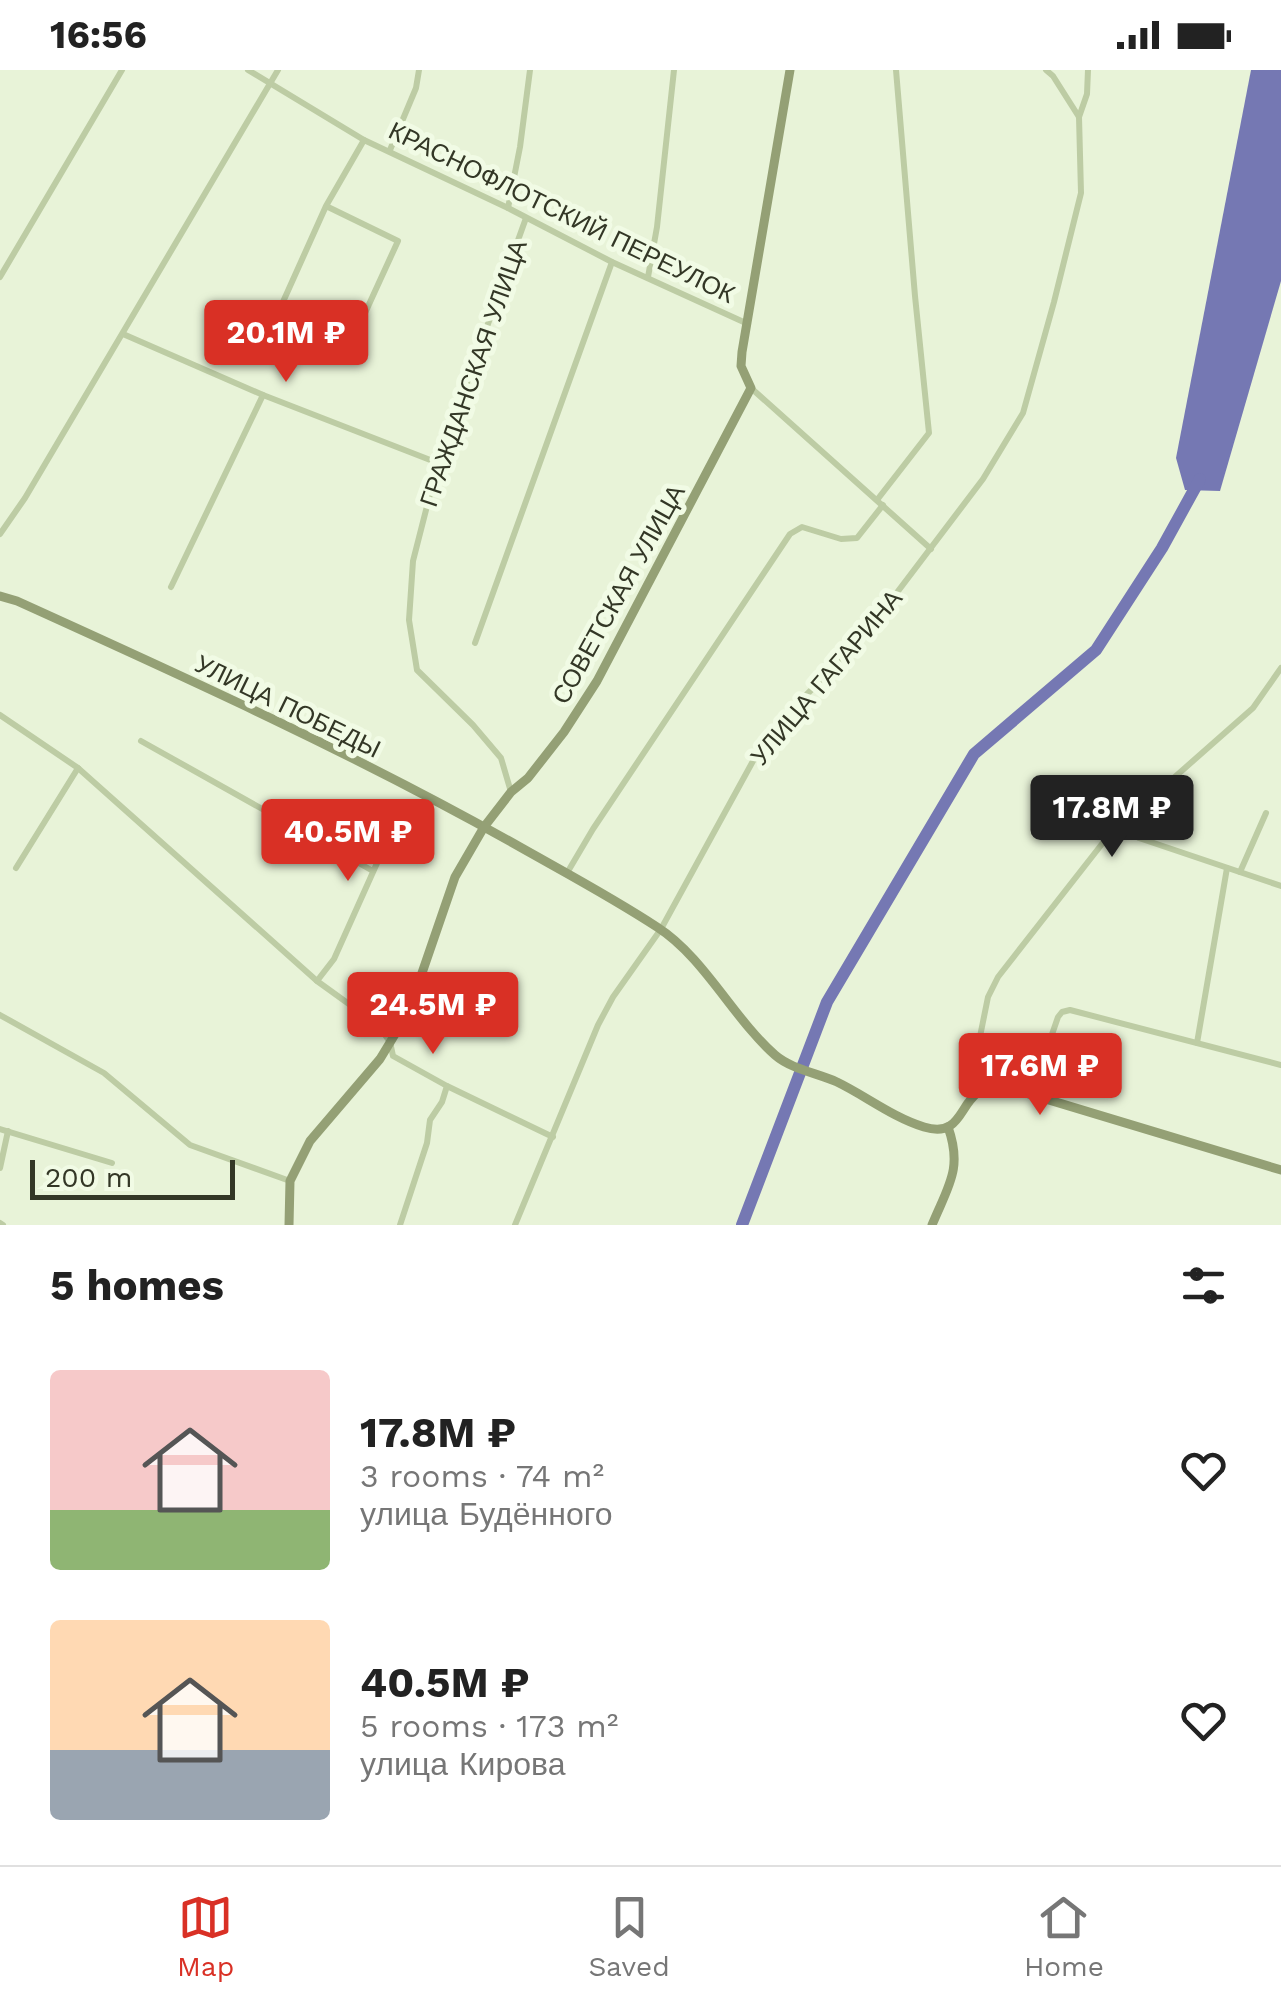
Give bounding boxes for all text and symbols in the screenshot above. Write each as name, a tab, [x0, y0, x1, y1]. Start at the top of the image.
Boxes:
text: 16:56	[50, 13, 147, 57]
street label: КРАСНОФЛОТСКИЙ ПЕРЕУЛОК	[384, 115, 740, 309]
street label: ГРАЖДАНСКАЯ УЛИЦА	[414, 236, 533, 510]
pin: 20.1M ₽	[194, 300, 378, 385]
text: 20.1M ₽	[226, 313, 346, 351]
street label: СОВЕТСКАЯ УЛИЦА	[546, 479, 691, 709]
street label: УЛИЦА ГАГАРИНА	[745, 584, 908, 771]
street label: УЛИЦА ПОБЕДЫ	[190, 649, 385, 764]
pin: 17.8M ₽	[1020, 775, 1204, 860]
text: 17.8M ₽	[1052, 788, 1172, 826]
pin: 40.5M ₽	[256, 799, 440, 884]
text: 40.5M ₽	[283, 812, 413, 850]
pin: 24.5M ₽	[341, 972, 525, 1057]
text: 24.5M ₽	[369, 985, 497, 1023]
pin: 17.6M ₽	[948, 1033, 1132, 1118]
text: 17.6M ₽	[981, 1046, 1099, 1084]
scale bar	[30, 1155, 235, 1200]
text: 200 m	[45, 1161, 132, 1194]
icon: filters	[1176, 1258, 1231, 1313]
text: 5 homes	[50, 1261, 224, 1310]
text: 17.8M ₽	[360, 1408, 516, 1457]
icon: home	[130, 1410, 250, 1530]
icon: heart	[1176, 1443, 1231, 1498]
text: 3 rooms · 74 m²	[360, 1457, 604, 1495]
text: улица Будённого	[360, 1495, 613, 1533]
text: 40.5M ₽	[360, 1658, 530, 1707]
icon: home	[130, 1660, 250, 1780]
icon: heart	[1176, 1693, 1231, 1748]
text: 5 rooms · 173 m²	[360, 1707, 618, 1745]
text: улица Кирова	[360, 1745, 565, 1783]
tab: Map	[177, 1890, 234, 1983]
tab: Saved	[588, 1890, 670, 1983]
tab: Home	[1024, 1890, 1104, 1983]

